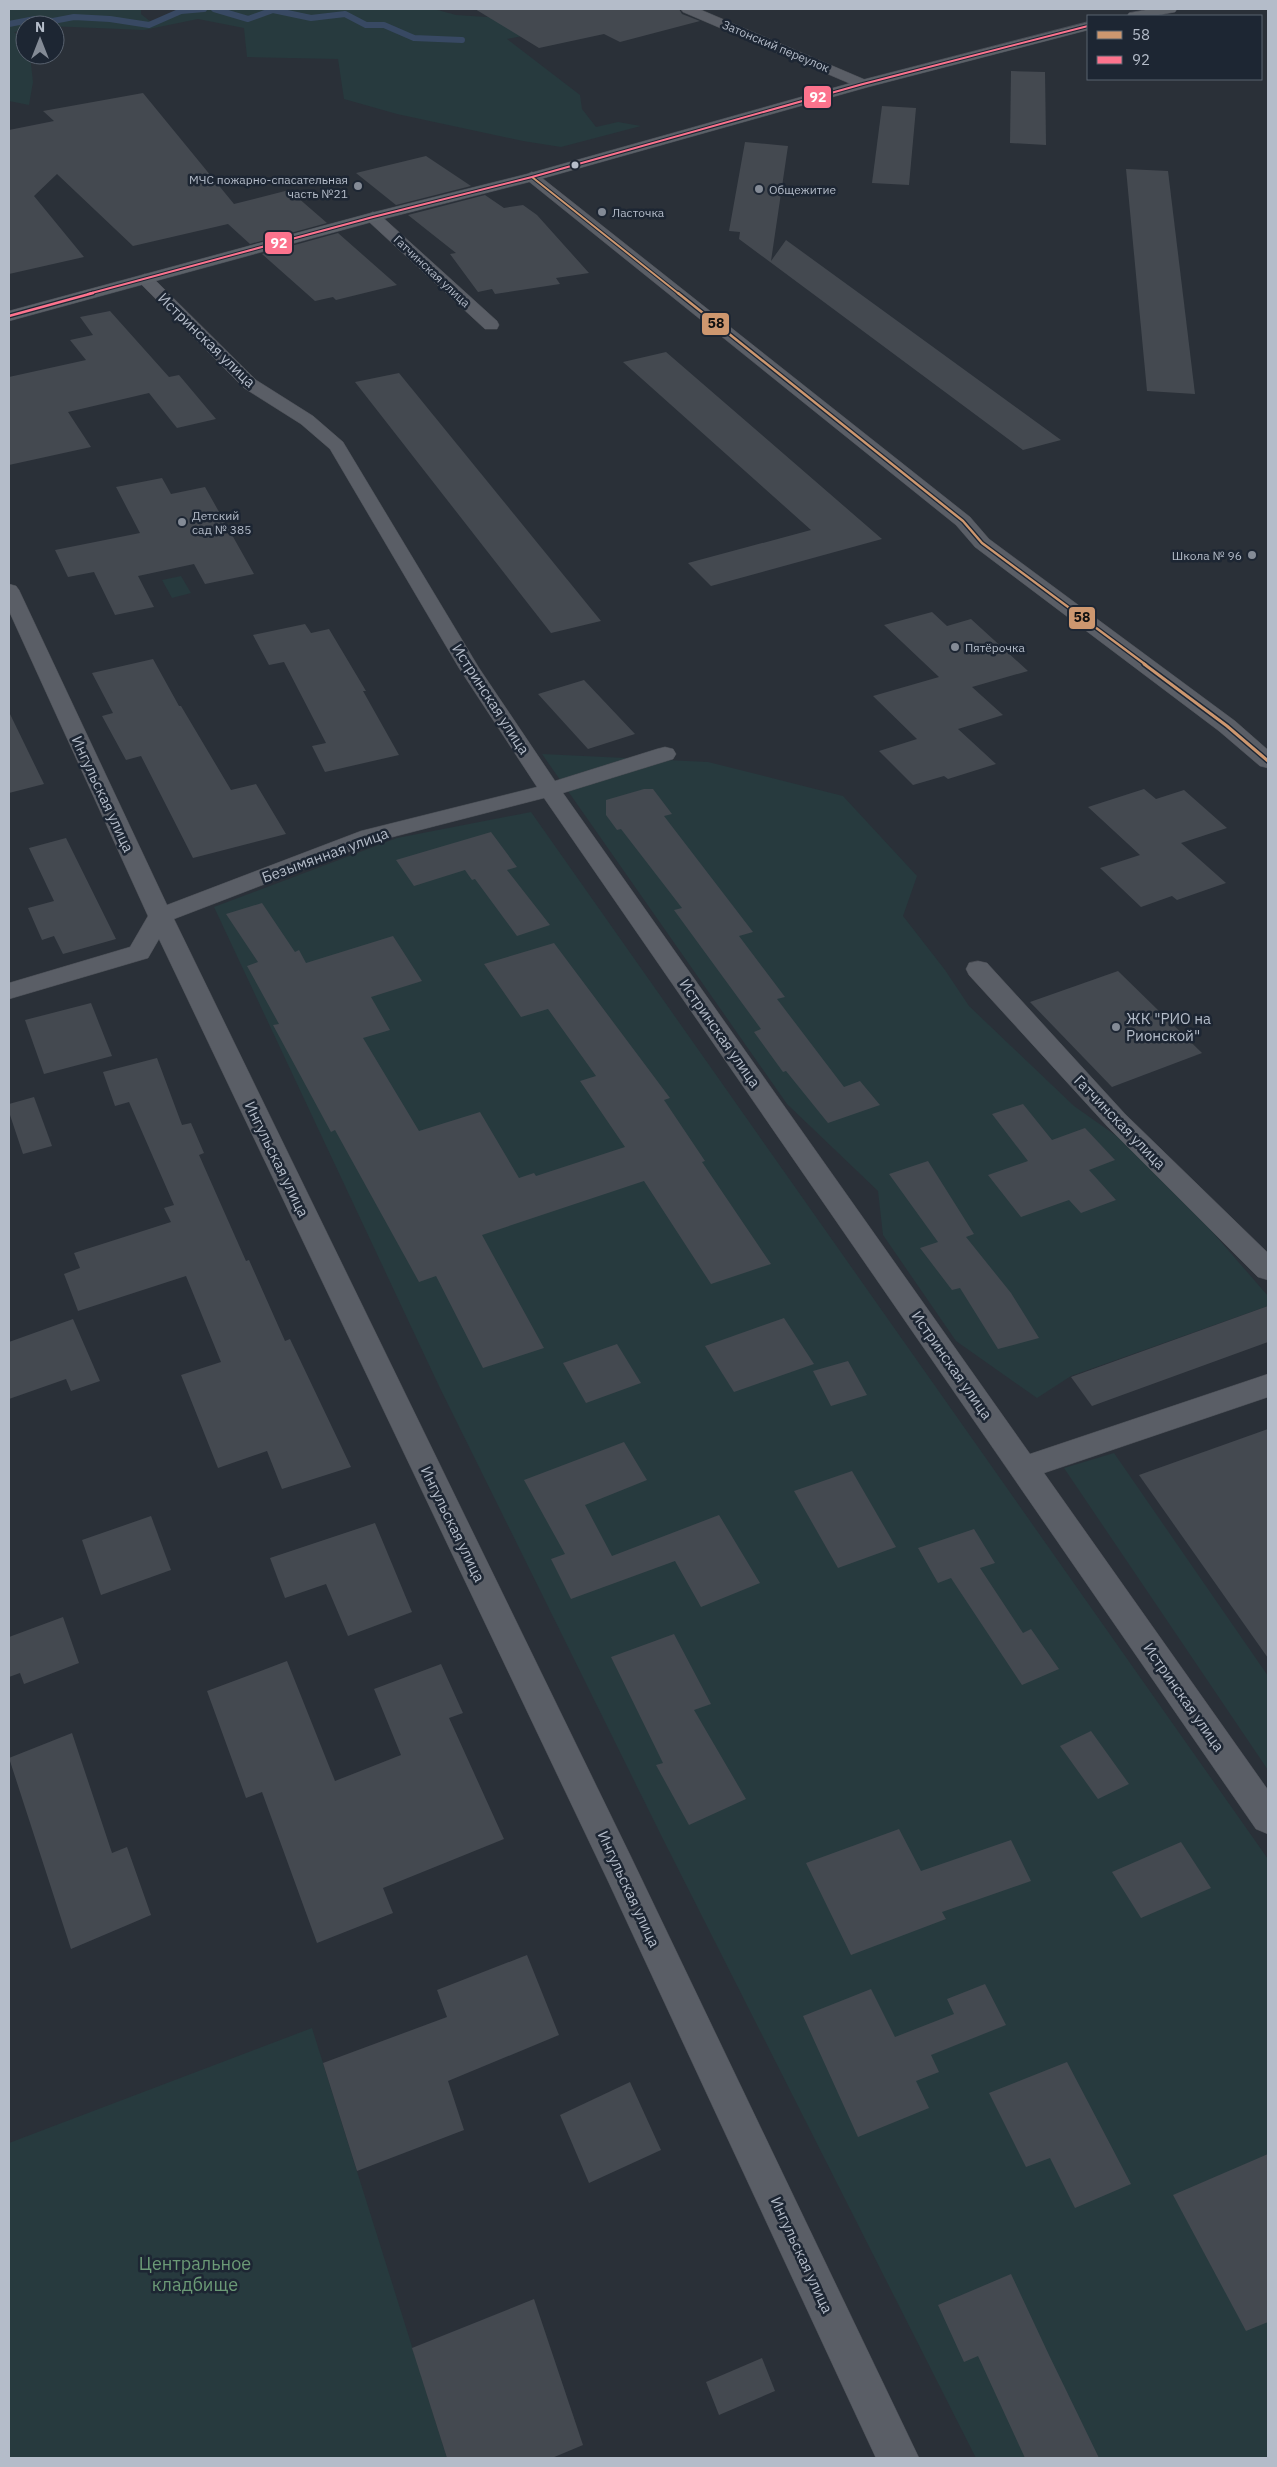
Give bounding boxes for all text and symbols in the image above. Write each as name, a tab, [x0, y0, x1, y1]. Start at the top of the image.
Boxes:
north arrow	[15, 15, 65, 65]
legend	[1087, 15, 1262, 80]
street label: Затонский переулок	[720, 17, 832, 76]
text: N	[35, 18, 45, 36]
text: 58	[1132, 25, 1150, 44]
text: 92	[1132, 50, 1150, 69]
line badge: 92	[803, 85, 832, 109]
text: 92	[810, 88, 826, 106]
unlabelled marker	[570, 160, 580, 170]
place label: МЧС пожарно-спасательная часть №21	[189, 172, 348, 201]
marker: МЧС пожарно-спасательная часть №21	[352, 180, 364, 192]
place label: Общежитие	[769, 182, 837, 197]
marker: Общежитие	[753, 183, 765, 195]
place label: Ласточка	[612, 205, 665, 220]
marker: Ласточка	[596, 206, 608, 218]
line badge: 92	[264, 231, 293, 255]
street label: Гатчинская улица	[391, 232, 474, 311]
text: 92	[271, 234, 287, 252]
street label: Истринская улица	[154, 289, 260, 391]
line badge: 58	[701, 312, 730, 336]
text: 58	[708, 314, 724, 332]
place label: Детский сад № 385	[192, 508, 251, 537]
marker: Детский сад № 385	[176, 516, 188, 528]
place label: Школа № 96	[1172, 548, 1242, 563]
marker: Школа № 96	[1246, 549, 1258, 561]
line badge: 58	[1068, 606, 1096, 630]
text: 58	[1074, 608, 1090, 626]
street label: Истринская улица	[448, 640, 534, 758]
place label: Пятёрочка	[965, 640, 1025, 655]
marker: Пятёрочка	[949, 641, 961, 653]
street label: Ингульская улица	[68, 733, 138, 855]
street label: Безымянная улица	[259, 823, 391, 887]
street label: Истринская улица	[675, 975, 765, 1091]
place label: ЖК "РИО на Рионской"	[1126, 1009, 1211, 1045]
marker: ЖК "РИО на Рионской"	[1110, 1021, 1122, 1033]
street label: Гатчинская улица	[1070, 1071, 1170, 1173]
street label: Ингульская улица	[241, 1098, 313, 1220]
street label: Истринская улица	[907, 1307, 997, 1423]
street label: Ингульская улица	[417, 1463, 489, 1585]
street label: Истринская улица	[1139, 1639, 1229, 1755]
street label: Ингульская улица	[594, 1828, 664, 1950]
street label: Ингульская улица	[767, 2194, 837, 2316]
park label: Центральное кладбище	[139, 2252, 251, 2296]

